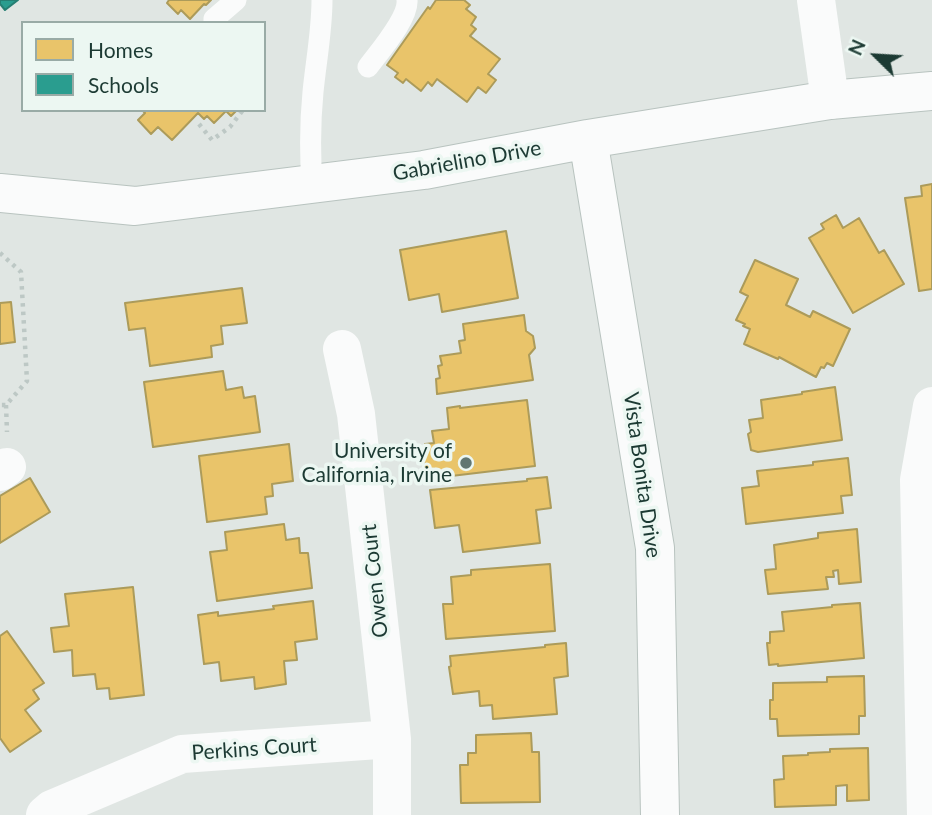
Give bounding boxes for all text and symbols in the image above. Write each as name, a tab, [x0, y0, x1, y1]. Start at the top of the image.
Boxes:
legend	[21, 21, 266, 112]
north arrow	[841, 21, 911, 91]
text: N	[843, 36, 870, 59]
text: Homes	[88, 37, 153, 62]
text: Schools	[88, 72, 159, 97]
street label: Gabrielino Drive	[391, 136, 543, 186]
street label: Vista Bonita Drive	[618, 390, 666, 560]
place label: University of California, Irvine	[302, 438, 452, 488]
marker: University of California, Irvine	[458, 455, 474, 471]
street label: Owen Court	[357, 523, 393, 639]
street label: Perkins Court	[191, 732, 317, 766]

